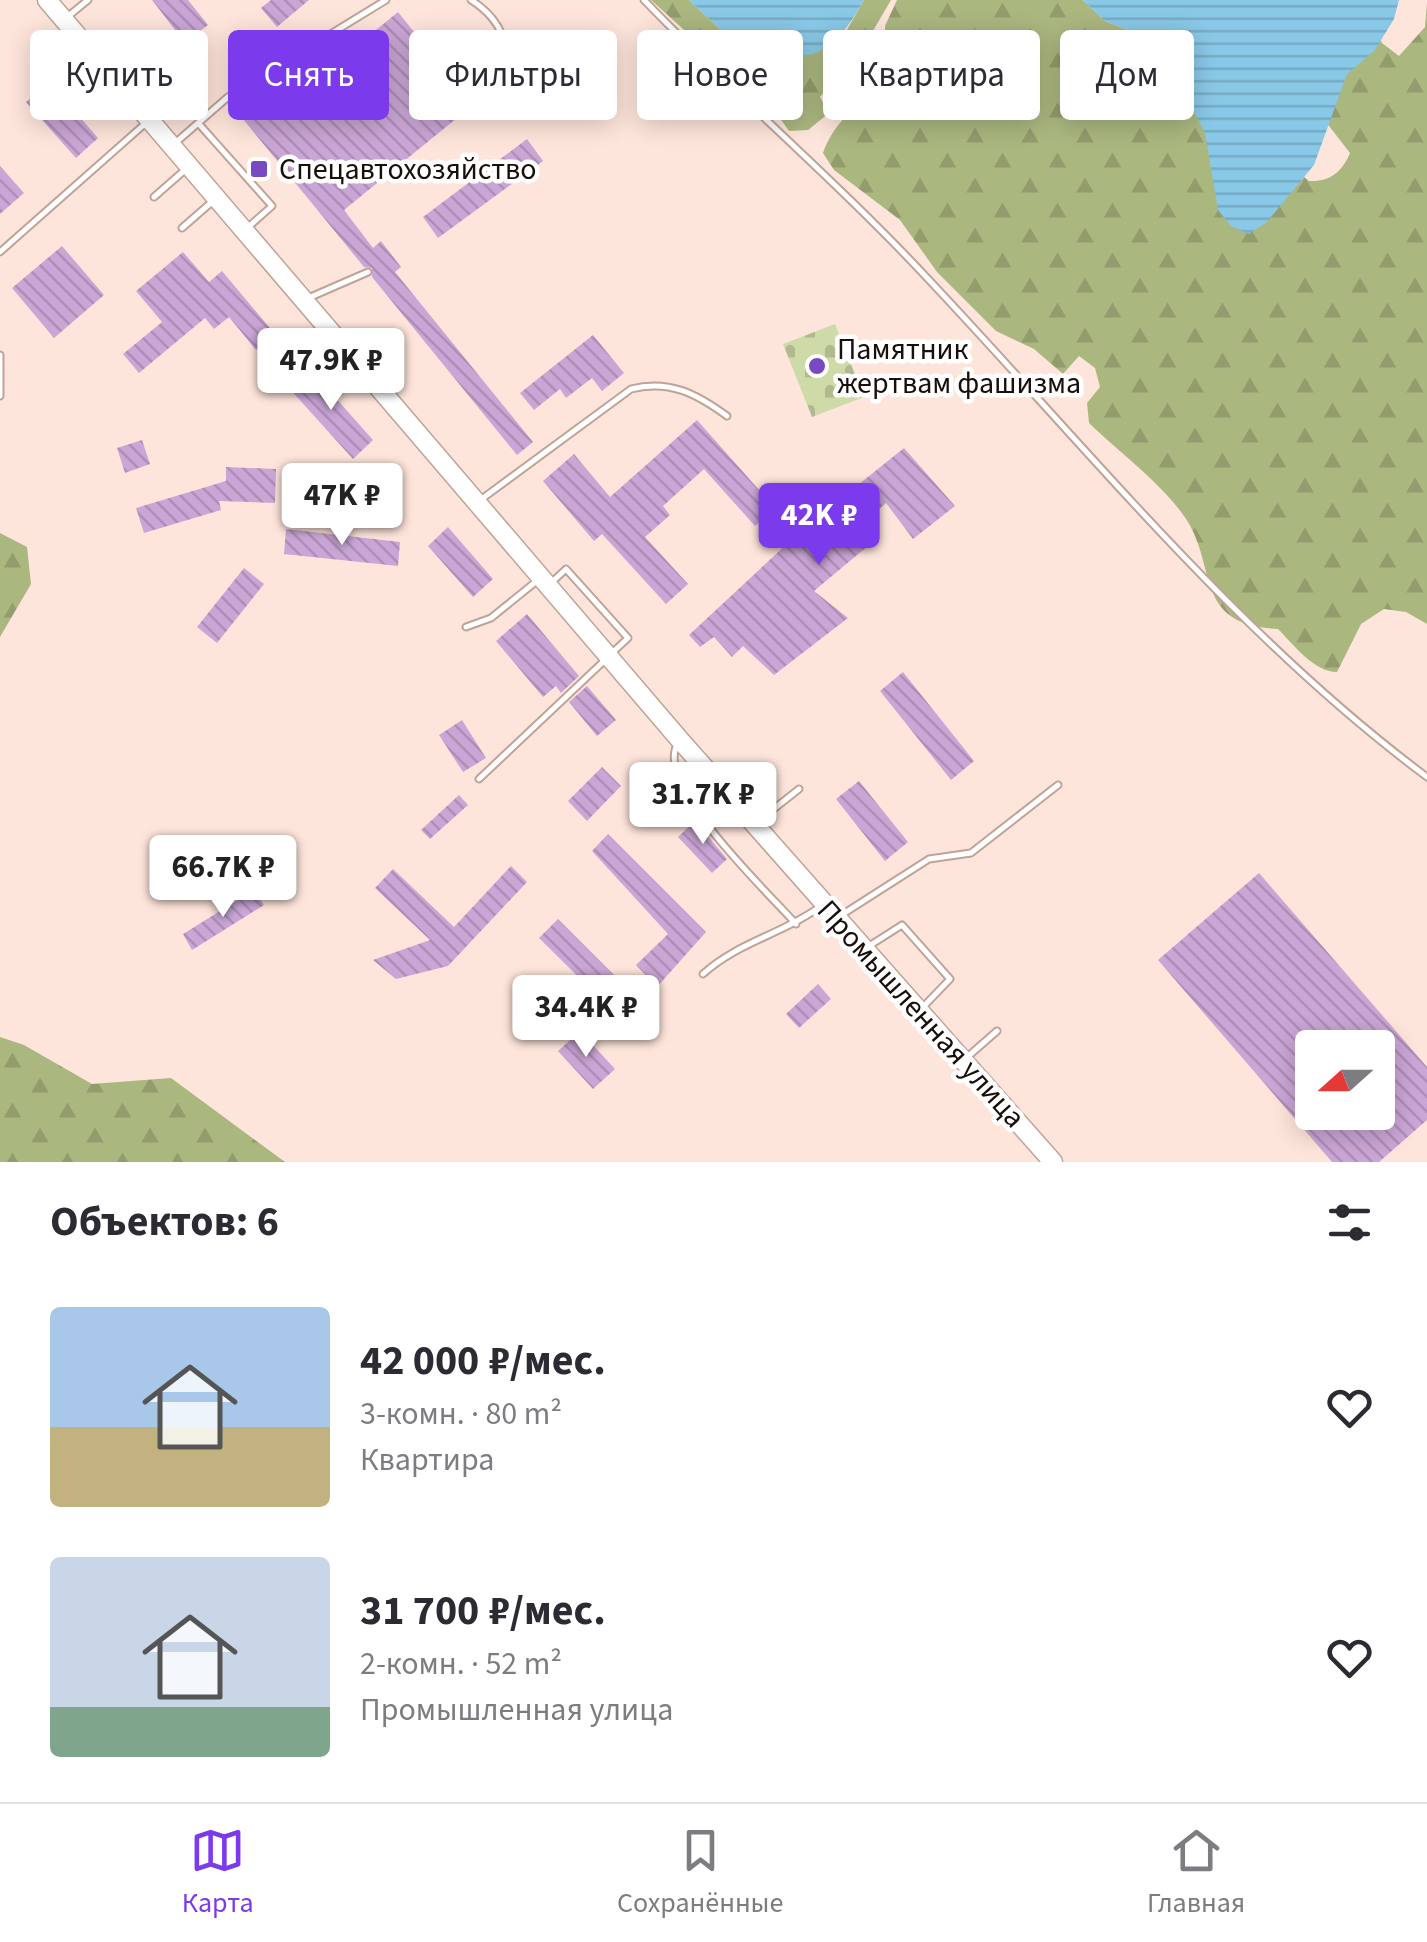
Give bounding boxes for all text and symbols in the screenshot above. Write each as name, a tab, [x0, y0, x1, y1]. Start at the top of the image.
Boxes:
chip: Купить	[30, 30, 208, 120]
chip: Снять	[228, 30, 389, 120]
chip: Фильтры	[409, 30, 617, 120]
chip: Новое	[637, 30, 803, 120]
chip: Квартира	[823, 30, 1040, 120]
chip: Дом	[1060, 30, 1194, 120]
place label: Спецавтохозяйство	[279, 148, 536, 191]
marker: Спецавтохозяйство	[248, 158, 270, 180]
pin: 47.9K ₽	[239, 328, 423, 413]
place label: Памятник жертвам фашизма	[837, 328, 1081, 405]
text: 47.9K ₽	[279, 337, 383, 383]
marker: Памятник жертвам фашизма	[806, 355, 828, 377]
pin: 47K ₽	[272, 463, 412, 548]
text: 47K ₽	[304, 472, 380, 518]
pin: 42K ₽	[749, 483, 889, 568]
text: 42K ₽	[781, 492, 857, 538]
pin: 31.7K ₽	[611, 762, 795, 847]
text: 31.7K ₽	[651, 771, 755, 817]
pin: 66.7K ₽	[131, 835, 315, 920]
text: 66.7K ₽	[171, 844, 275, 890]
street label: Промышленная улица	[807, 890, 1035, 1138]
pin: 34.4K ₽	[494, 975, 678, 1060]
text: 34.4K ₽	[534, 984, 638, 1030]
north arrow	[1295, 1030, 1395, 1130]
map controls	[1295, 1030, 1395, 1130]
text: Объектов: 6	[50, 1192, 279, 1252]
icon: filters	[1322, 1195, 1377, 1250]
text: 42 000 ₽/мес.	[360, 1331, 606, 1391]
icon: home	[130, 1347, 250, 1467]
icon: heart	[1322, 1380, 1377, 1435]
text: 3-комн. · 80 m²	[360, 1391, 562, 1437]
text: Квартира	[360, 1437, 494, 1483]
text: 31 700 ₽/мес.	[360, 1581, 606, 1641]
icon: home	[130, 1597, 250, 1717]
icon: heart	[1322, 1630, 1377, 1685]
text: 2-комн. · 52 m²	[360, 1641, 562, 1687]
text: Промышленная улица	[360, 1687, 673, 1733]
tab: Карта	[182, 1823, 254, 1923]
tab: Сохранённые	[617, 1823, 783, 1923]
tab: Главная	[1147, 1823, 1245, 1923]

